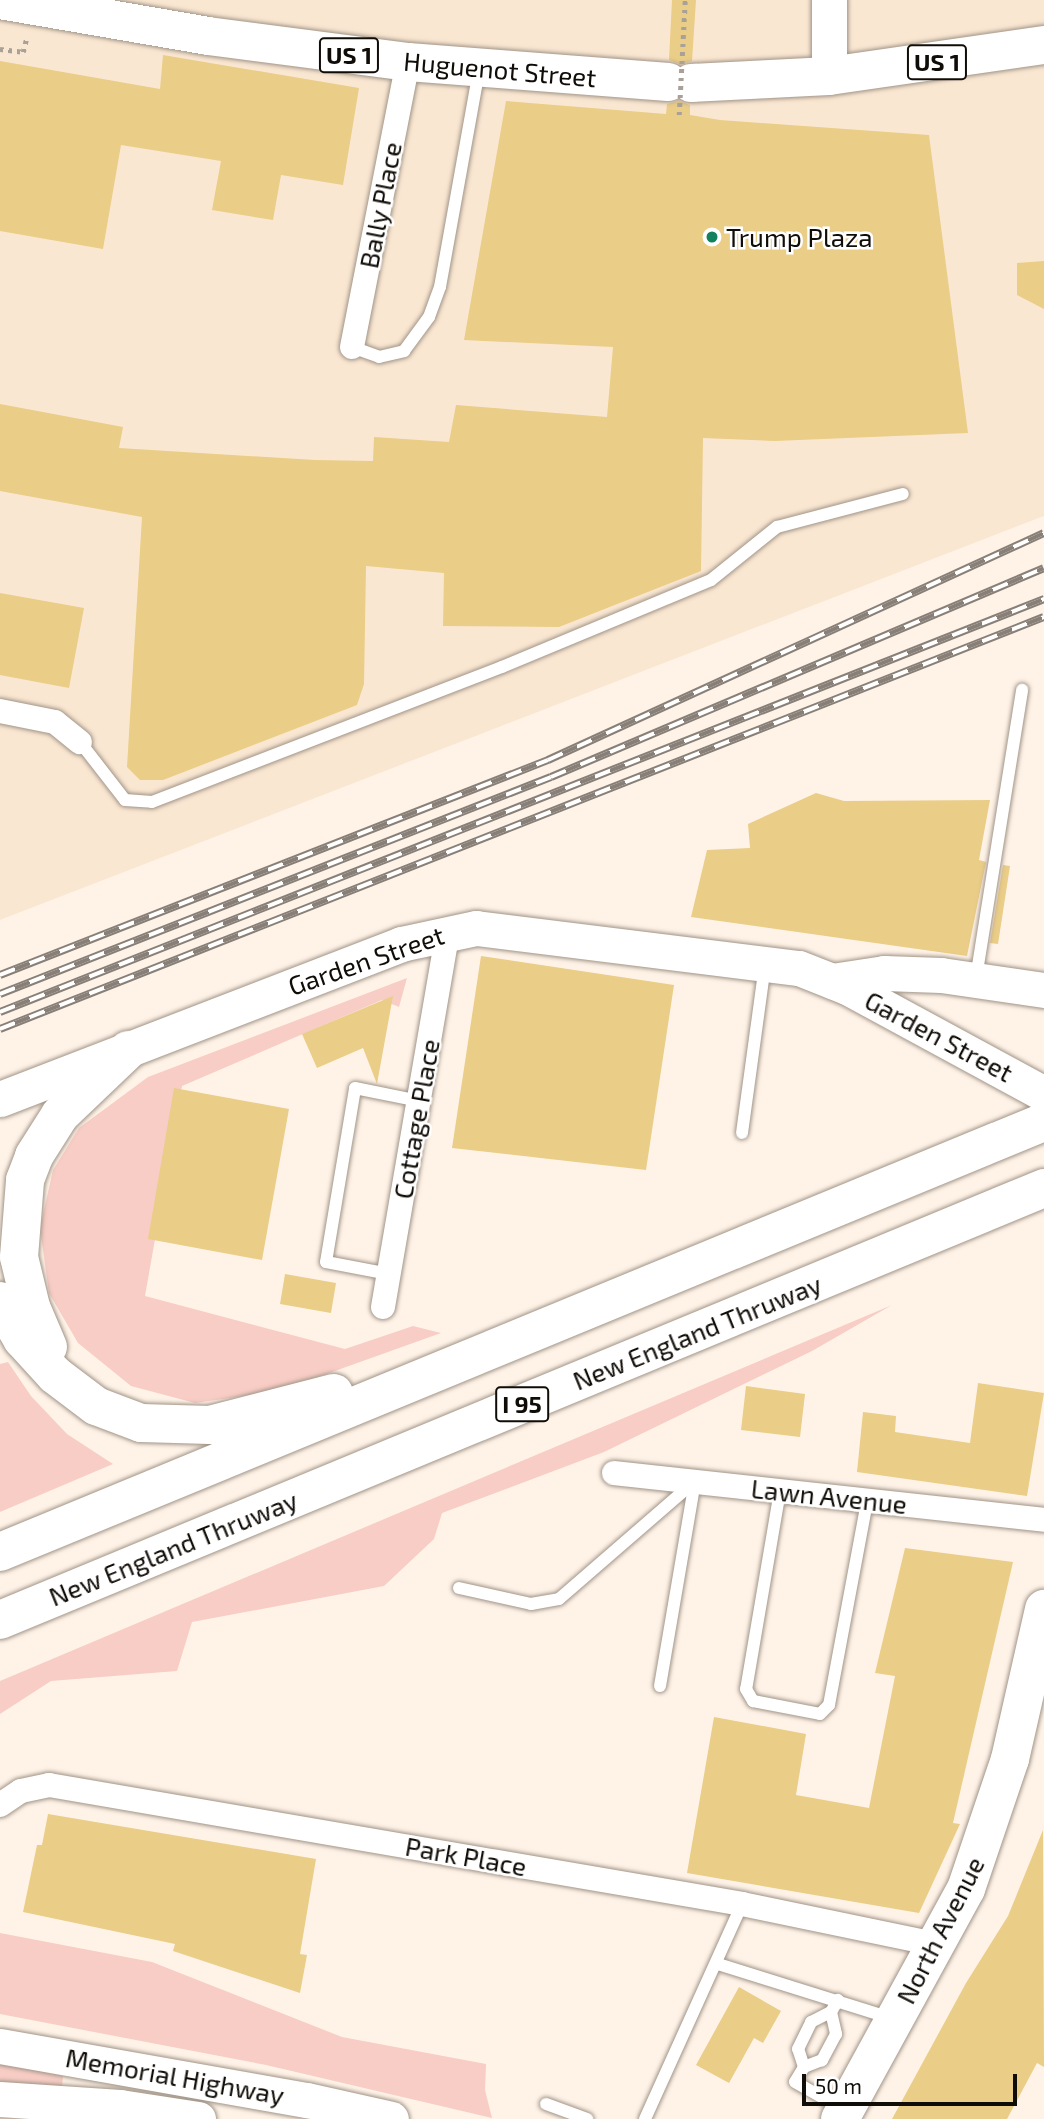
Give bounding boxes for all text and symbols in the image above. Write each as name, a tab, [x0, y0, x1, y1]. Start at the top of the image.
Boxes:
road number: US 1	[318, 34, 380, 76]
road number: US 1	[906, 42, 968, 82]
street label: Huguenot Street	[402, 45, 598, 93]
street label: Bally Place	[352, 139, 408, 271]
place label: Trump Plaza	[726, 221, 872, 253]
marker: Trump Plaza	[704, 229, 720, 245]
street label: Garden Street	[284, 919, 448, 1001]
street label: Garden Street	[860, 984, 1018, 1088]
street label: Cottage Place	[387, 1037, 445, 1201]
street label: New England Thruway	[568, 1268, 826, 1396]
road number: I 95	[494, 1384, 550, 1424]
street label: Lawn Avenue	[749, 1472, 909, 1520]
street label: New England Thruway	[44, 1484, 302, 1612]
street label: Park Place	[403, 1830, 529, 1882]
street label: North Avenue	[889, 1851, 991, 2009]
street label: Memorial Highway	[63, 2041, 287, 2111]
scale bar	[806, 2060, 1021, 2104]
text: 50 m	[815, 2073, 862, 2098]

